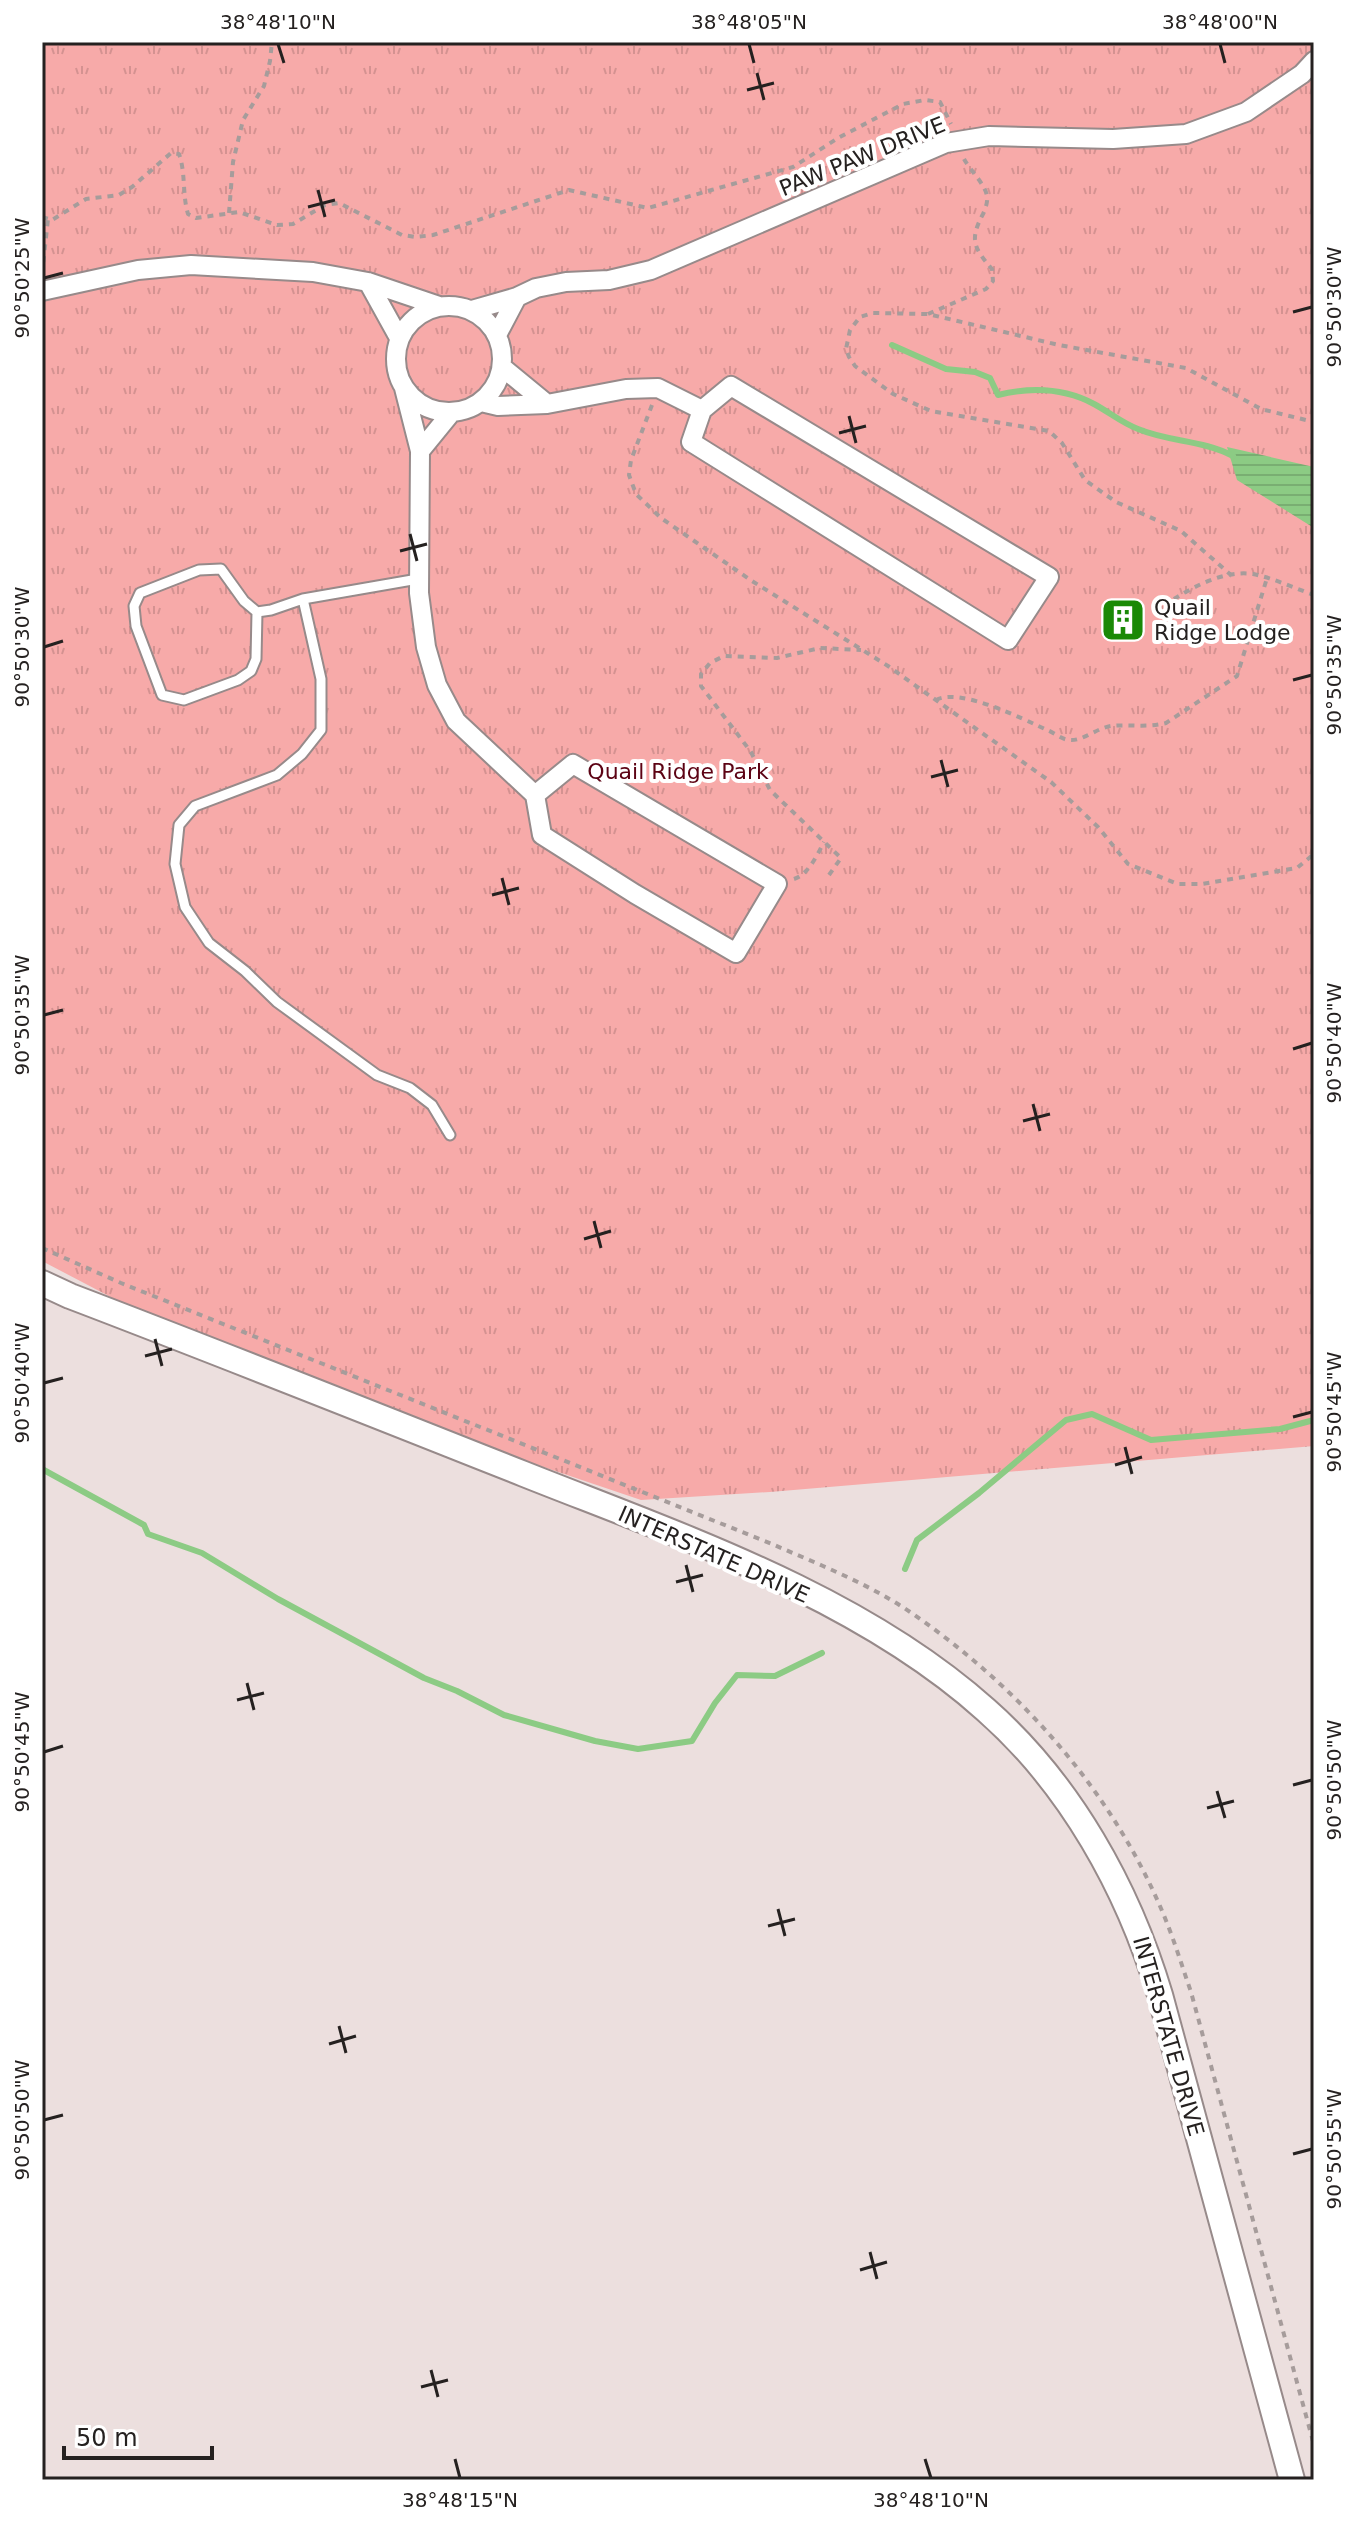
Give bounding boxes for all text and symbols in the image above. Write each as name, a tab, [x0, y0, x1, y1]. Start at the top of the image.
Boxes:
text: 38°48'10"N	[220, 10, 336, 34]
text: 38°48'05"N	[691, 10, 807, 34]
text: 38°48'00"N	[1162, 10, 1278, 34]
street label: PAW PAW DRIVE	[776, 112, 949, 201]
text: 90°50'25"W	[10, 217, 34, 338]
text: 90°50'30"W	[1322, 246, 1346, 367]
text: 90°50'30"W	[10, 586, 34, 707]
place label: Quail Ridge Lodge	[1154, 595, 1291, 645]
building icon: Quail Ridge Lodge	[1099, 596, 1147, 644]
text: 90°50'35"W	[1322, 614, 1346, 735]
park label: Quail Ridge Park	[587, 759, 769, 784]
text: 90°50'35"W	[10, 954, 34, 1075]
text: 90°50'40"W	[1322, 982, 1346, 1103]
text: 90°50'40"W	[10, 1322, 34, 1443]
text: 90°50'45"W	[1322, 1351, 1346, 1472]
street label: INTERSTATE DRIVE	[614, 1501, 813, 1608]
text: 90°50'45"W	[10, 1691, 34, 1812]
text: 90°50'50"W	[1322, 1719, 1346, 1840]
street label: INTERSTATE DRIVE	[1128, 1933, 1209, 2139]
text: 90°50'50"W	[10, 2059, 34, 2180]
text: 90°50'55"W	[1322, 2088, 1346, 2209]
scale bar	[64, 2410, 212, 2460]
text: 50 m	[76, 2424, 138, 2452]
text: 38°48'15"N	[402, 2488, 518, 2512]
text: 38°48'10"N	[873, 2488, 989, 2512]

